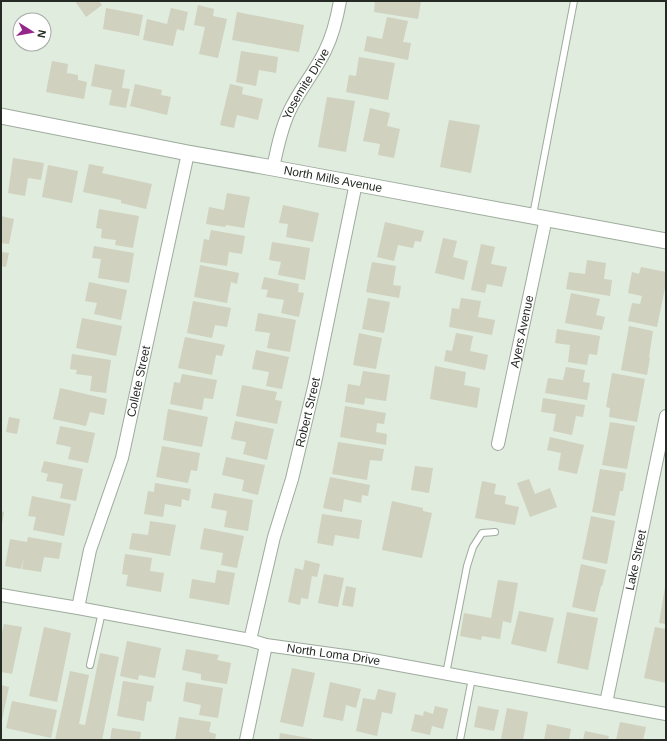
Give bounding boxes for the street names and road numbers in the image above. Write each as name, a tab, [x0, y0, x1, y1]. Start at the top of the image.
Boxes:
street label: Yosemite Drive	[280, 46, 332, 122]
street label: North Mills Avenue	[283, 163, 384, 195]
street label: Ayers Avenue	[507, 294, 536, 369]
street label: Collete Street	[124, 344, 153, 418]
street label: Robert Street	[293, 376, 323, 449]
street label: Lake Street	[623, 528, 649, 592]
street label: North Loma Drive	[286, 641, 382, 668]

